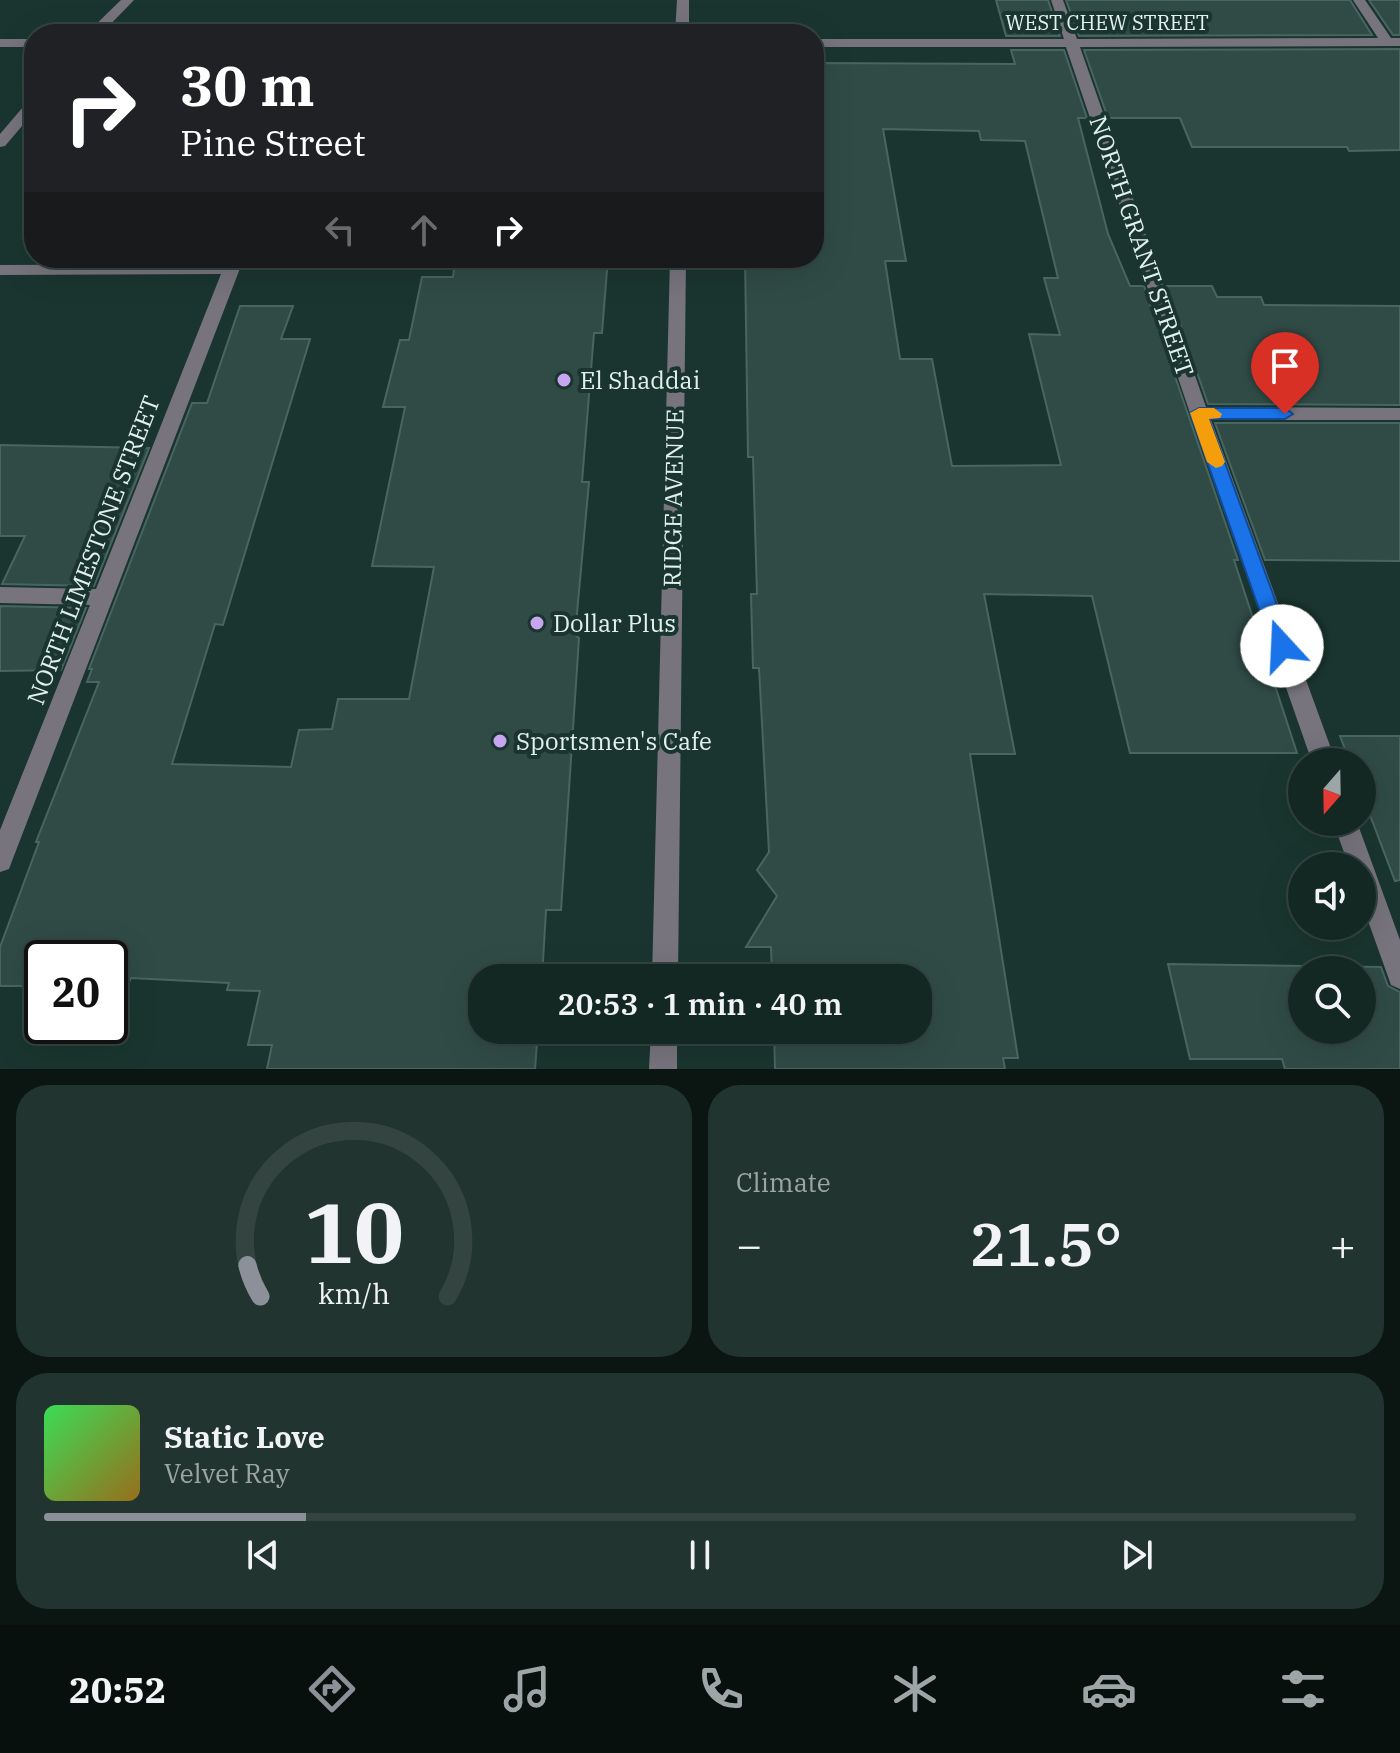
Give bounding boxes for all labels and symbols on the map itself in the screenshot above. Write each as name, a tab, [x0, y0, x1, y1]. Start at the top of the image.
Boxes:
street label: WEST CHEW STREET	[1005, 9, 1209, 36]
street label: NORTH GRANT STREET	[1082, 111, 1202, 381]
pin	[1251, 332, 1319, 414]
place label: El Shaddai	[580, 364, 700, 396]
marker: El Shaddai	[555, 371, 573, 389]
street label: NORTH LIMESTONE STREET	[19, 391, 167, 709]
street label: RIDGE AVENUE	[655, 409, 691, 587]
position arrow	[1240, 604, 1324, 688]
place label: Dollar Plus	[553, 607, 676, 639]
marker: Dollar Plus	[528, 614, 546, 632]
place label: Sportsmen's Cafe	[516, 725, 712, 757]
marker: Sportsmen's Cafe	[491, 732, 509, 750]
north arrow	[1288, 748, 1376, 836]
speed limit sign: 20	[24, 940, 128, 1044]

